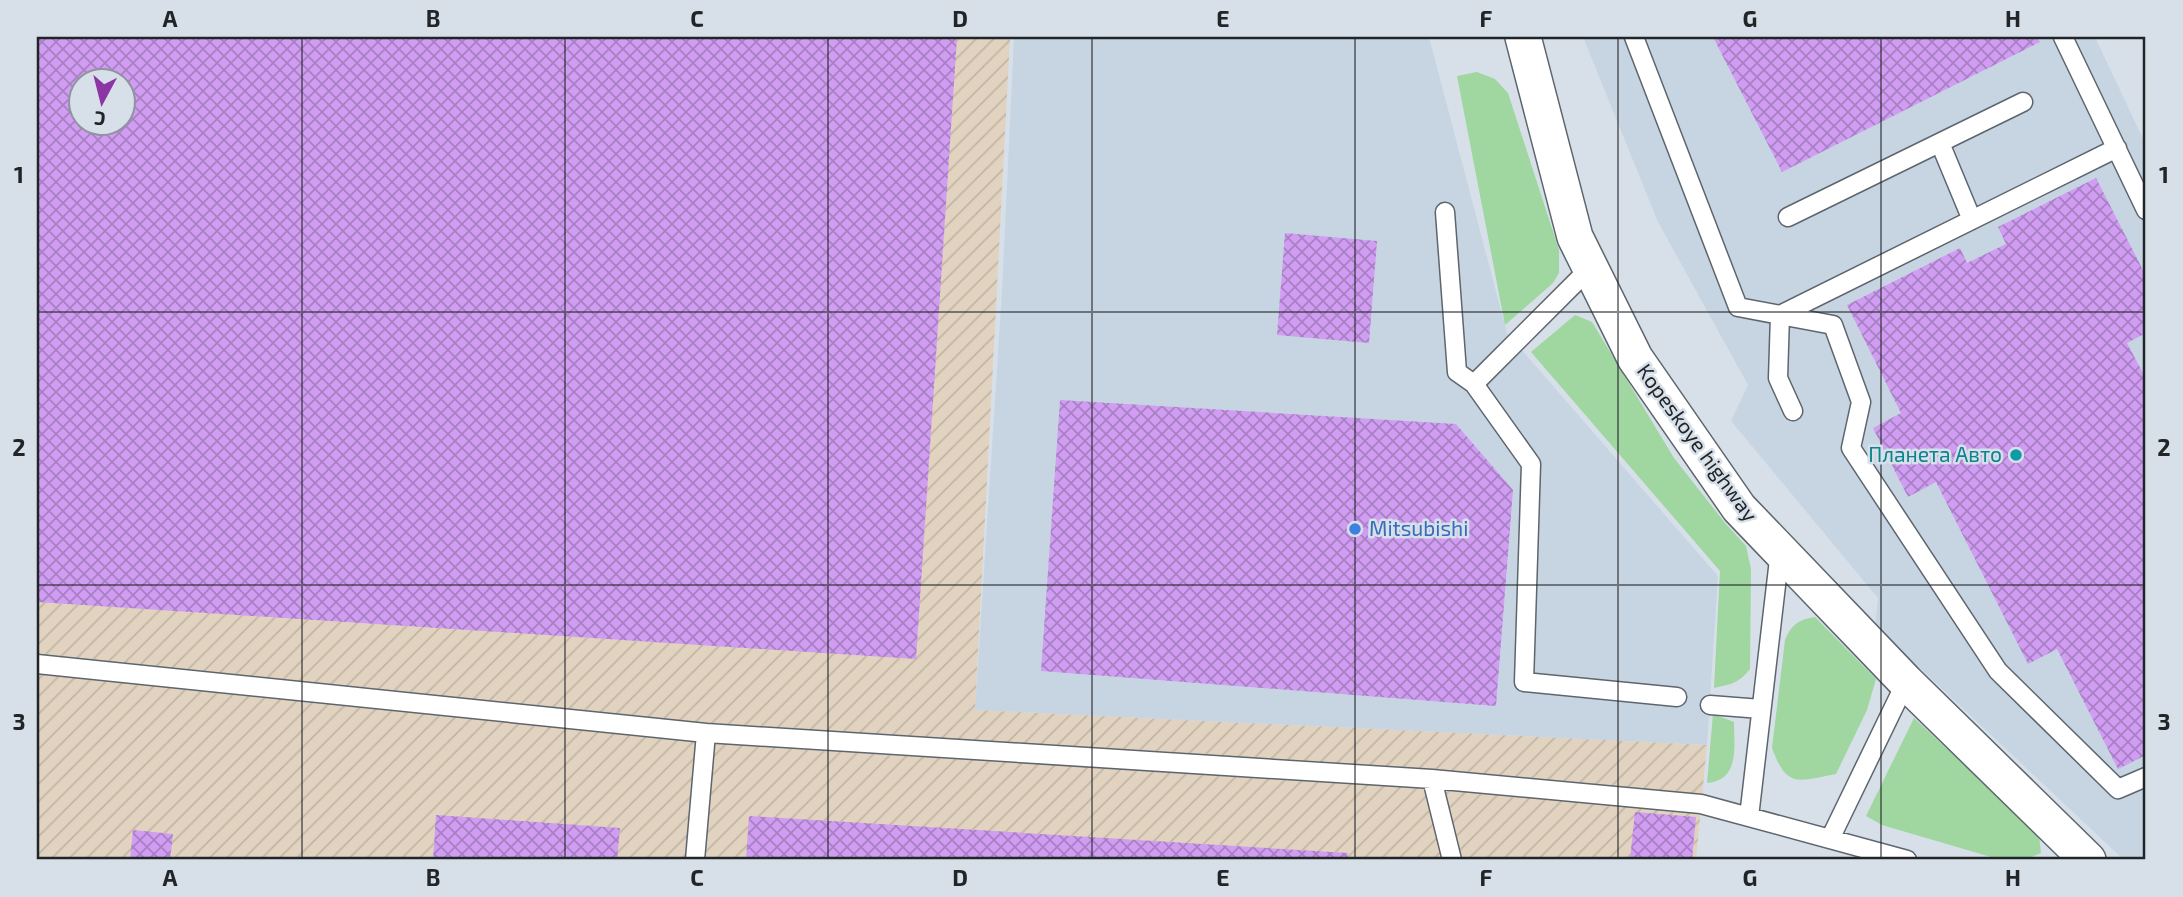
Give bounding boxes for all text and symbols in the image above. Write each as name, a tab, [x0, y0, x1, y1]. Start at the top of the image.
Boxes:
text: A	[162, 4, 178, 32]
text: B	[426, 4, 440, 32]
text: C	[690, 4, 704, 32]
text: D	[952, 4, 968, 32]
text: E	[1216, 4, 1230, 32]
text: F	[1480, 4, 1493, 32]
text: G	[1743, 4, 1757, 32]
text: H	[2005, 4, 2021, 32]
north arrow	[66, 66, 136, 136]
text: С	[93, 107, 107, 131]
text: 1	[14, 160, 24, 188]
text: 1	[2159, 160, 2169, 188]
street label: Kopeskoye highway	[1633, 359, 1764, 526]
text: 2	[12, 433, 26, 461]
text: 2	[2157, 433, 2171, 461]
place label: Планета Авто	[1868, 441, 2002, 466]
marker: Планета Авто	[2008, 447, 2024, 463]
place label: Mitsubishi	[1369, 515, 1469, 540]
marker: Mitsubishi	[1347, 521, 1363, 537]
text: 3	[12, 707, 26, 735]
text: 3	[2157, 707, 2171, 735]
text: A	[162, 863, 178, 891]
text: B	[426, 863, 440, 891]
text: C	[690, 863, 704, 891]
text: D	[952, 863, 968, 891]
text: E	[1216, 863, 1230, 891]
text: F	[1480, 863, 1493, 891]
text: G	[1743, 863, 1757, 891]
text: H	[2005, 863, 2021, 891]

